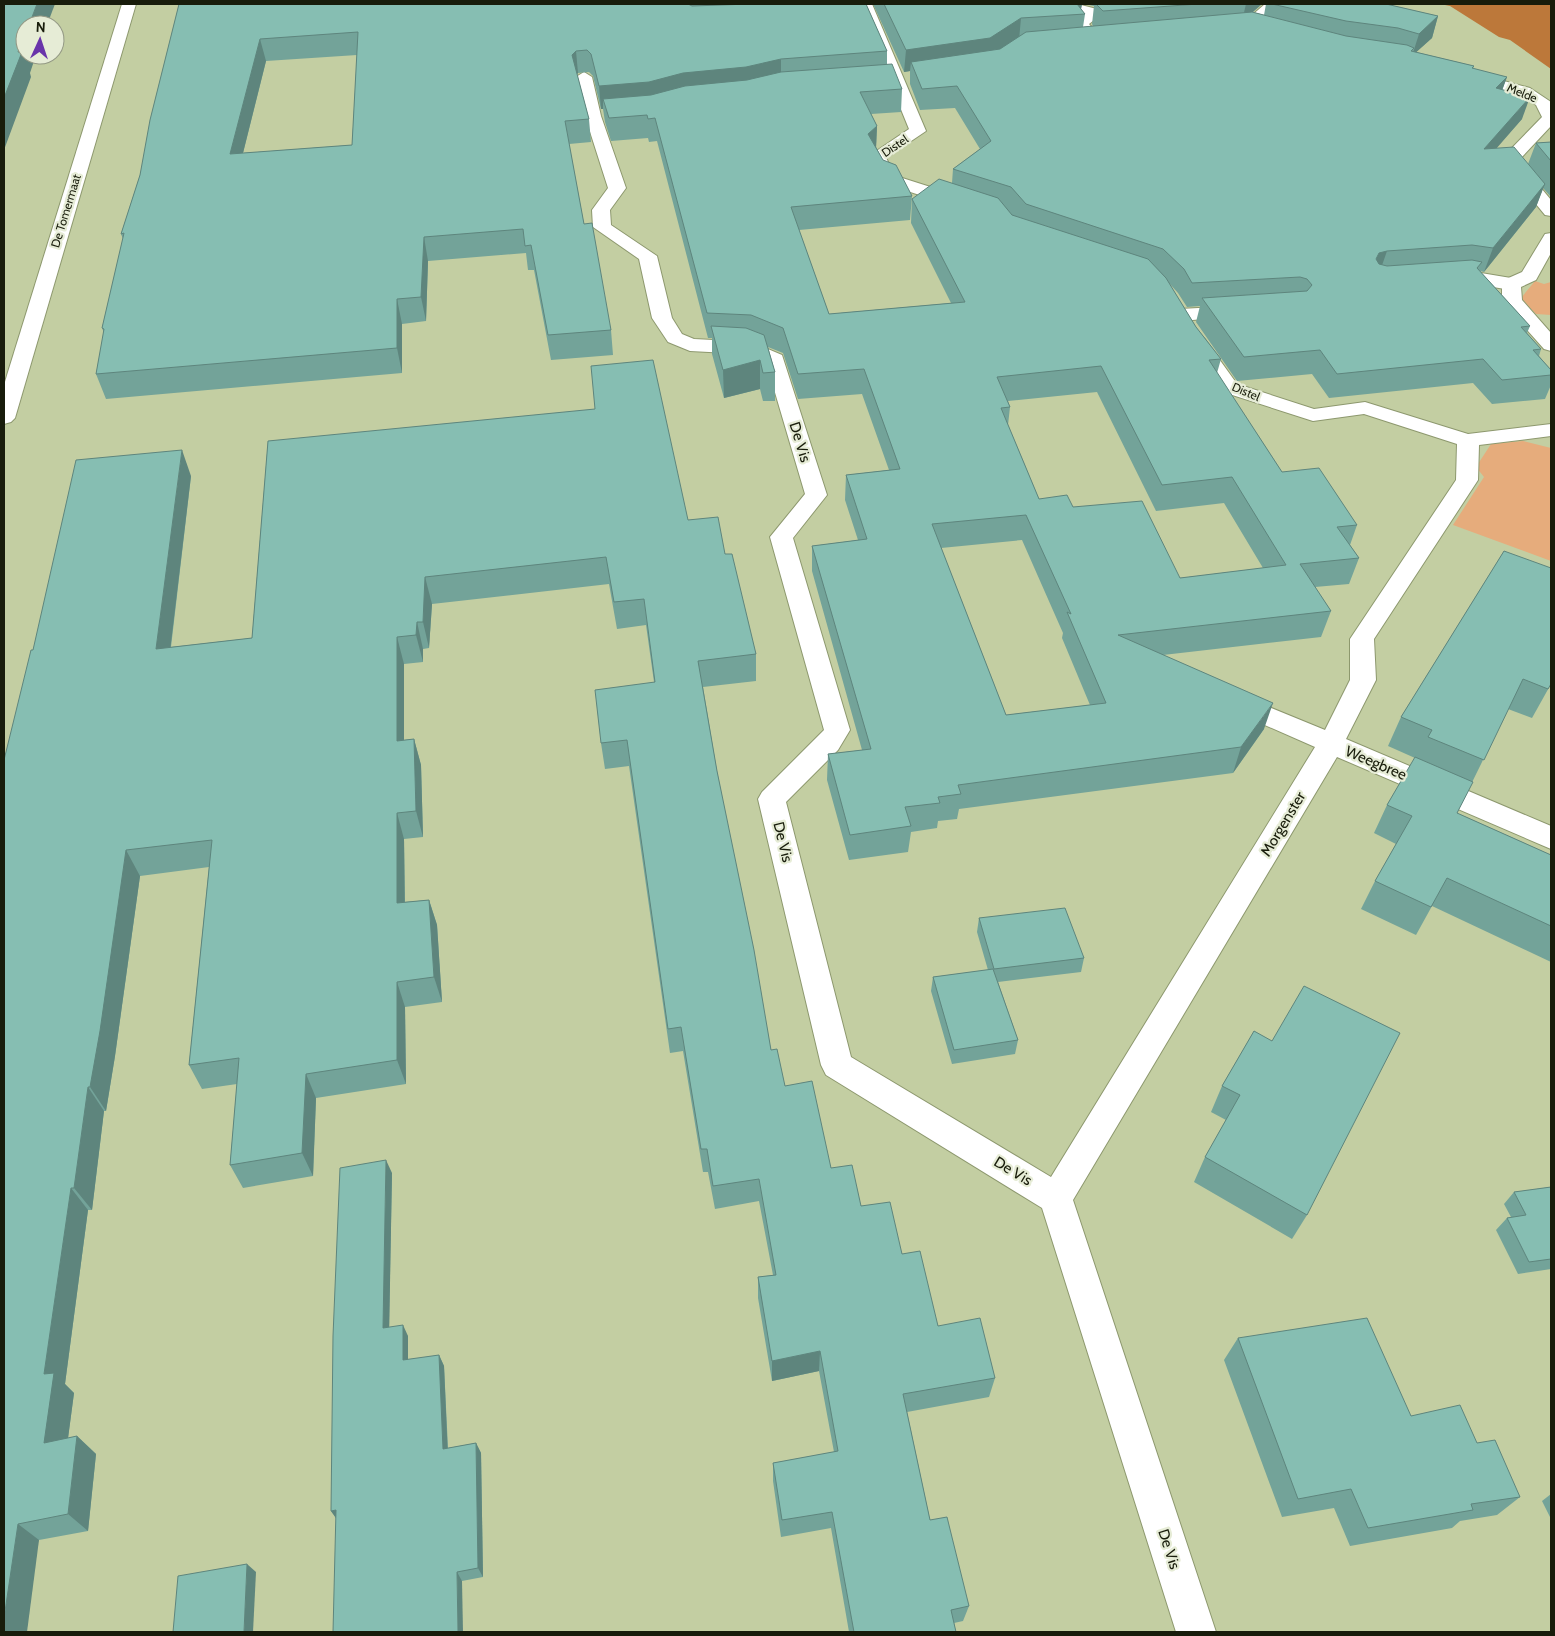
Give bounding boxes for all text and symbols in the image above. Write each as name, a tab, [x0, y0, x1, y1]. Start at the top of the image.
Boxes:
north arrow	[15, 15, 65, 65]
text: N	[35, 18, 46, 36]
street label: Melde	[1505, 80, 1540, 105]
street label: Distel	[878, 131, 911, 160]
street label: De Tomermaat	[47, 172, 84, 249]
street label: Distel	[1230, 379, 1263, 404]
street label: De Vis	[785, 420, 815, 464]
street label: Weegbree	[1343, 742, 1410, 784]
street label: Morgenster	[1257, 788, 1309, 860]
street label: De Vis	[769, 820, 797, 864]
street label: De Vis	[991, 1153, 1035, 1189]
street label: De Vis	[1154, 1527, 1184, 1571]

